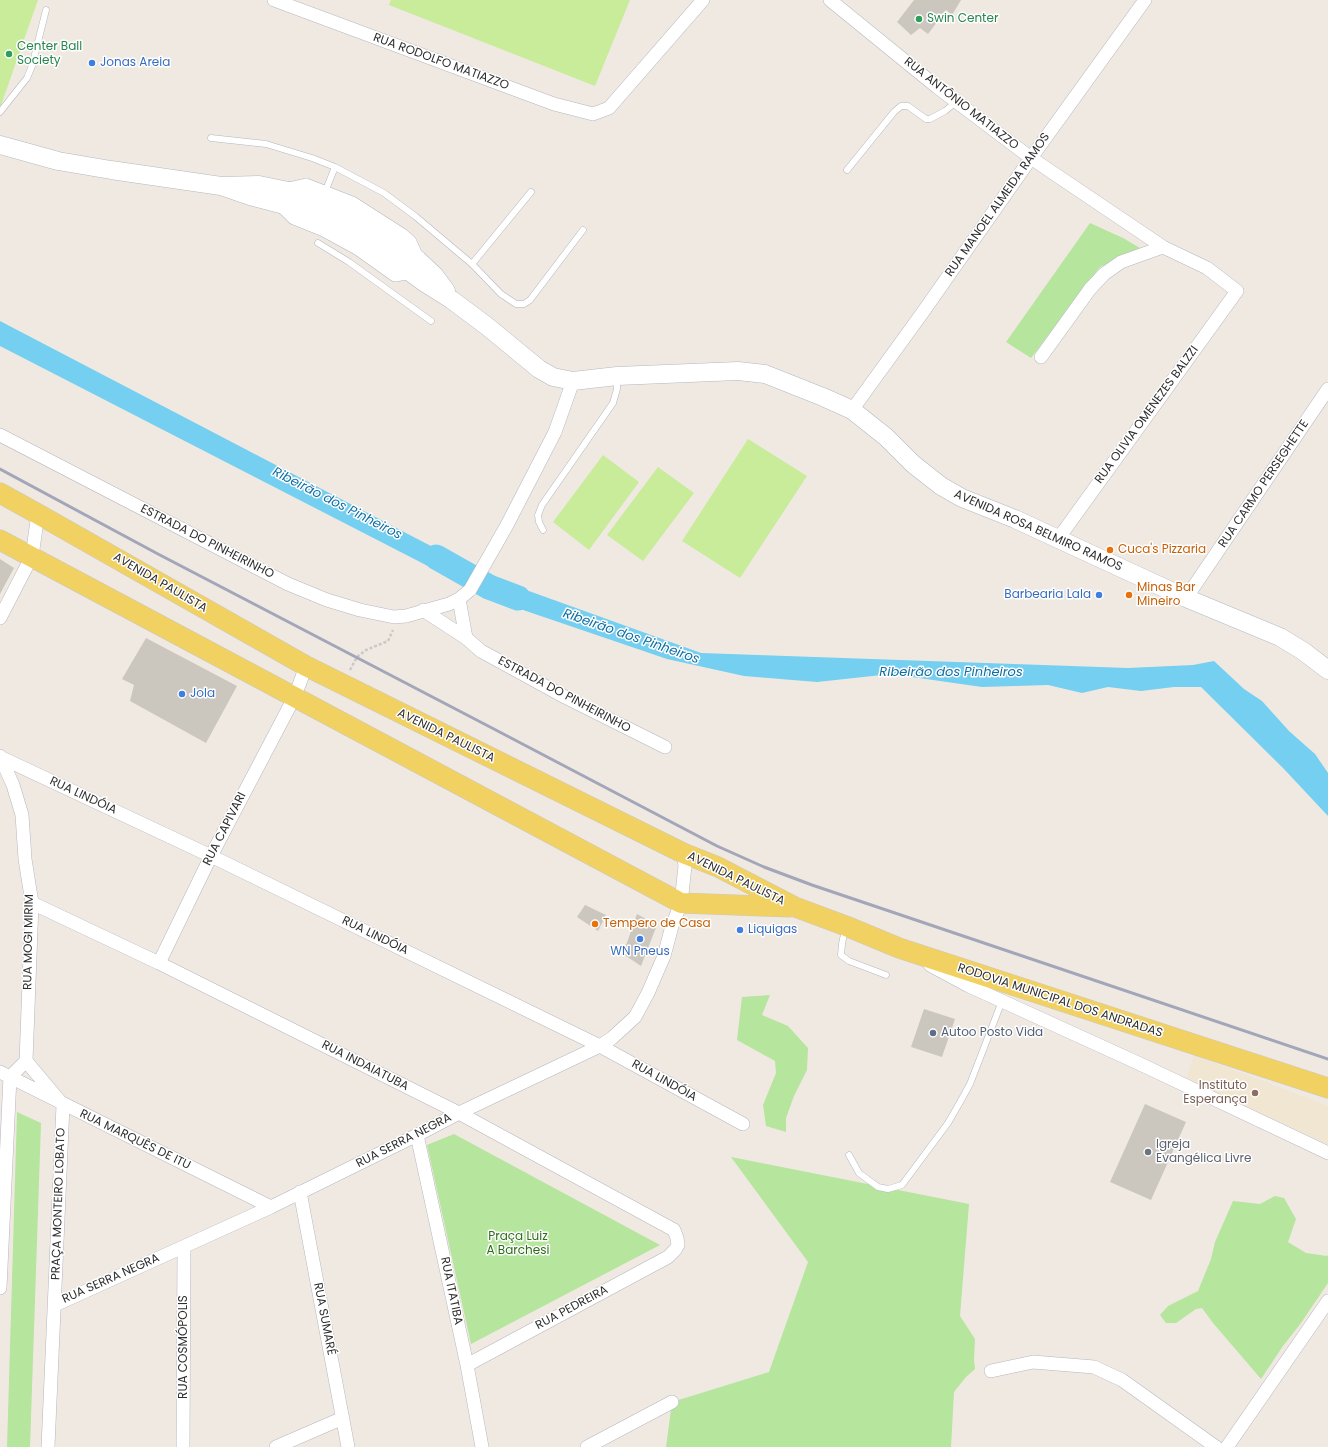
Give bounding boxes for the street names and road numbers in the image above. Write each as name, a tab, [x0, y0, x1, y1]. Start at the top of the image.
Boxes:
street label: RUA RODOLFO MATIAZZO	[371, 31, 511, 93]
street label: RUA ANTÔNIO MATIAZZO	[901, 55, 1021, 153]
street label: RUA MANOEL ALMEIDA RAMOS	[943, 130, 1053, 280]
street label: RUA OLIVIA OMENEZES BALZZI	[1092, 343, 1202, 487]
street label: RUA CARMO PERSEGHETTE	[1216, 417, 1312, 551]
street label: AVENIDA ROSA BELMIRO RAMOS	[952, 487, 1124, 575]
street label: ESTRADA DO PINHEIRINHO	[138, 502, 276, 582]
street label: AVENIDA PAULISTA	[110, 550, 210, 616]
street label: ESTRADA DO PINHEIRINHO	[495, 654, 633, 736]
street label: AVENIDA PAULISTA	[395, 706, 497, 766]
street label: RUA LINDÓIA	[47, 774, 119, 818]
street label: RUA CAPIVARI	[200, 790, 250, 868]
street label: AVENIDA PAULISTA	[685, 849, 787, 909]
street label: RUA MOGI MIRIM	[21, 894, 37, 990]
street label: RUA LINDÓIA	[339, 914, 411, 958]
street label: RODOVIA MUNICIPAL DOS ANDRADAS	[956, 961, 1164, 1041]
street label: RUA INDAIATUBA	[319, 1038, 411, 1094]
street label: RUA LINDÓIA	[629, 1057, 699, 1105]
street label: RUA MARQUÊS DE ITU	[77, 1107, 193, 1173]
street label: RUA SERRA NEGRA	[354, 1111, 454, 1171]
street label: PRAÇA MONTEIRO LOBATO	[49, 1127, 69, 1281]
street label: RUA SERRA NEGRA	[60, 1251, 162, 1307]
street label: RUA ITATIBA	[437, 1256, 465, 1326]
street label: RUA SUMARÉ	[310, 1281, 338, 1357]
street label: RUA PEDREIRA	[533, 1283, 611, 1333]
street label: RUA COSMÓPOLIS	[177, 1295, 191, 1399]

